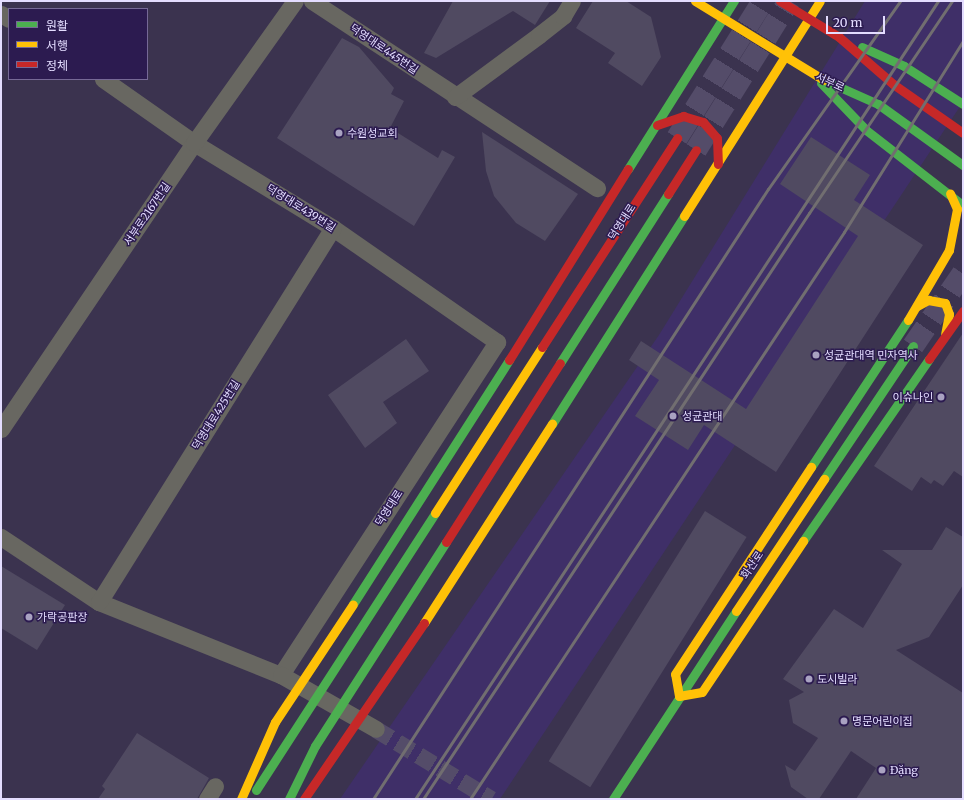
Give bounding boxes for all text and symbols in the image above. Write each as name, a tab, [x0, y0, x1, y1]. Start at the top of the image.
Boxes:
legend	[8, 8, 148, 80]
scale bar	[828, 8, 887, 34]
text: 20 m	[833, 15, 862, 30]
text: 원활	[46, 18, 68, 33]
street label: 덕영대로445번길	[347, 21, 421, 77]
text: 서행	[46, 38, 68, 53]
text: 정체	[46, 58, 68, 73]
street label: 서부로	[813, 70, 847, 94]
place label: 수원성교회	[347, 126, 398, 140]
marker: 수원성교회	[334, 128, 344, 138]
street label: 서부로2167번길	[121, 180, 173, 248]
street label: 덕영대로439번길	[264, 181, 338, 235]
street label: 덕영대로	[605, 201, 639, 243]
place label: 성균관대역 민자역사	[824, 348, 918, 362]
marker: 성균관대역 민자역사	[811, 350, 821, 360]
street label: 덕영대로425번길	[189, 378, 243, 452]
place label: 이슈나인	[893, 390, 933, 404]
marker: 이슈나인	[936, 392, 946, 402]
place label: 성균관대	[682, 409, 722, 423]
marker: 성균관대	[667, 410, 679, 422]
street label: 덕영대로	[372, 487, 406, 529]
street label: 화산로	[738, 549, 766, 581]
place label: 가락공판장	[37, 610, 88, 624]
marker: 가락공판장	[24, 612, 34, 622]
place label: 도시빌라	[817, 672, 857, 686]
marker: 도시빌라	[804, 674, 814, 684]
place label: 명문어린이집	[852, 714, 913, 728]
marker: 명문어린이집	[839, 716, 849, 726]
place label: Đặng	[890, 763, 918, 777]
marker: Đặng	[877, 765, 887, 775]

